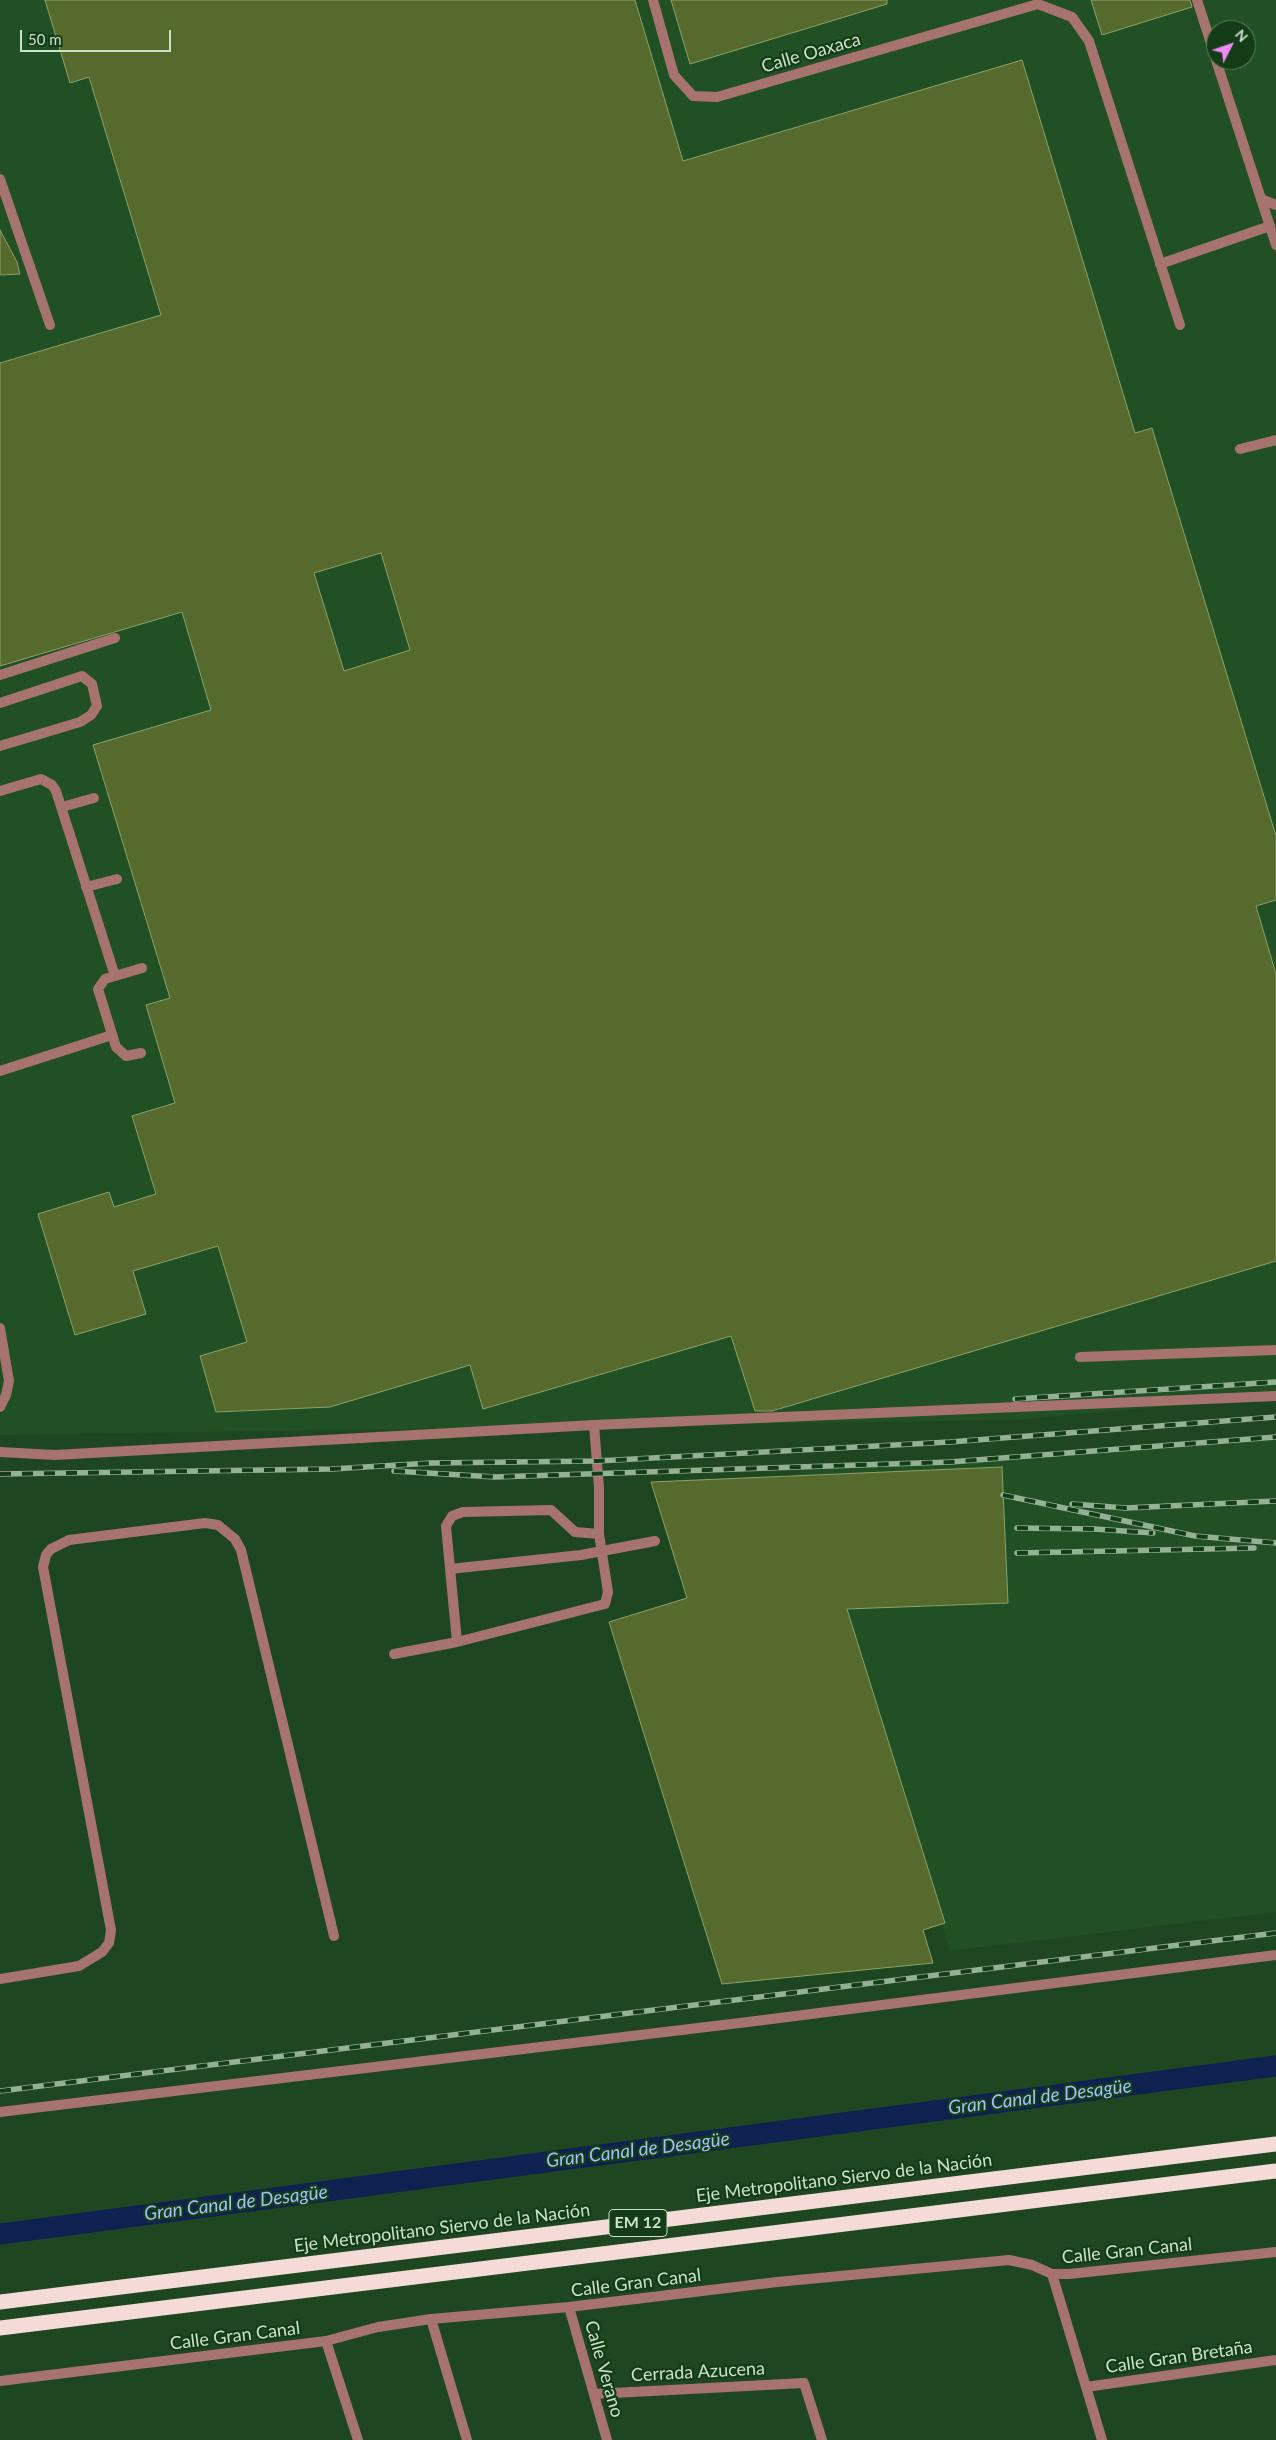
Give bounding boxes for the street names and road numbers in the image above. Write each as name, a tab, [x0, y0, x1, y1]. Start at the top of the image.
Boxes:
street label: Calle Oaxaca	[759, 29, 863, 77]
street label: Eje Metropolitano Siervo de la Nación	[695, 2149, 993, 2207]
street label: Eje Metropolitano Siervo de la Nación	[293, 2199, 591, 2257]
road number: EM 12	[609, 2210, 667, 2236]
street label: Calle Gran Canal	[1061, 2233, 1193, 2269]
street label: Calle Gran Canal	[570, 2264, 702, 2302]
street label: Calle Gran Canal	[169, 2317, 301, 2355]
street label: Calle Verano	[580, 2318, 628, 2420]
street label: Calle Gran Bretaña	[1104, 2336, 1254, 2378]
street label: Cerrada Azucena	[630, 2358, 766, 2386]

